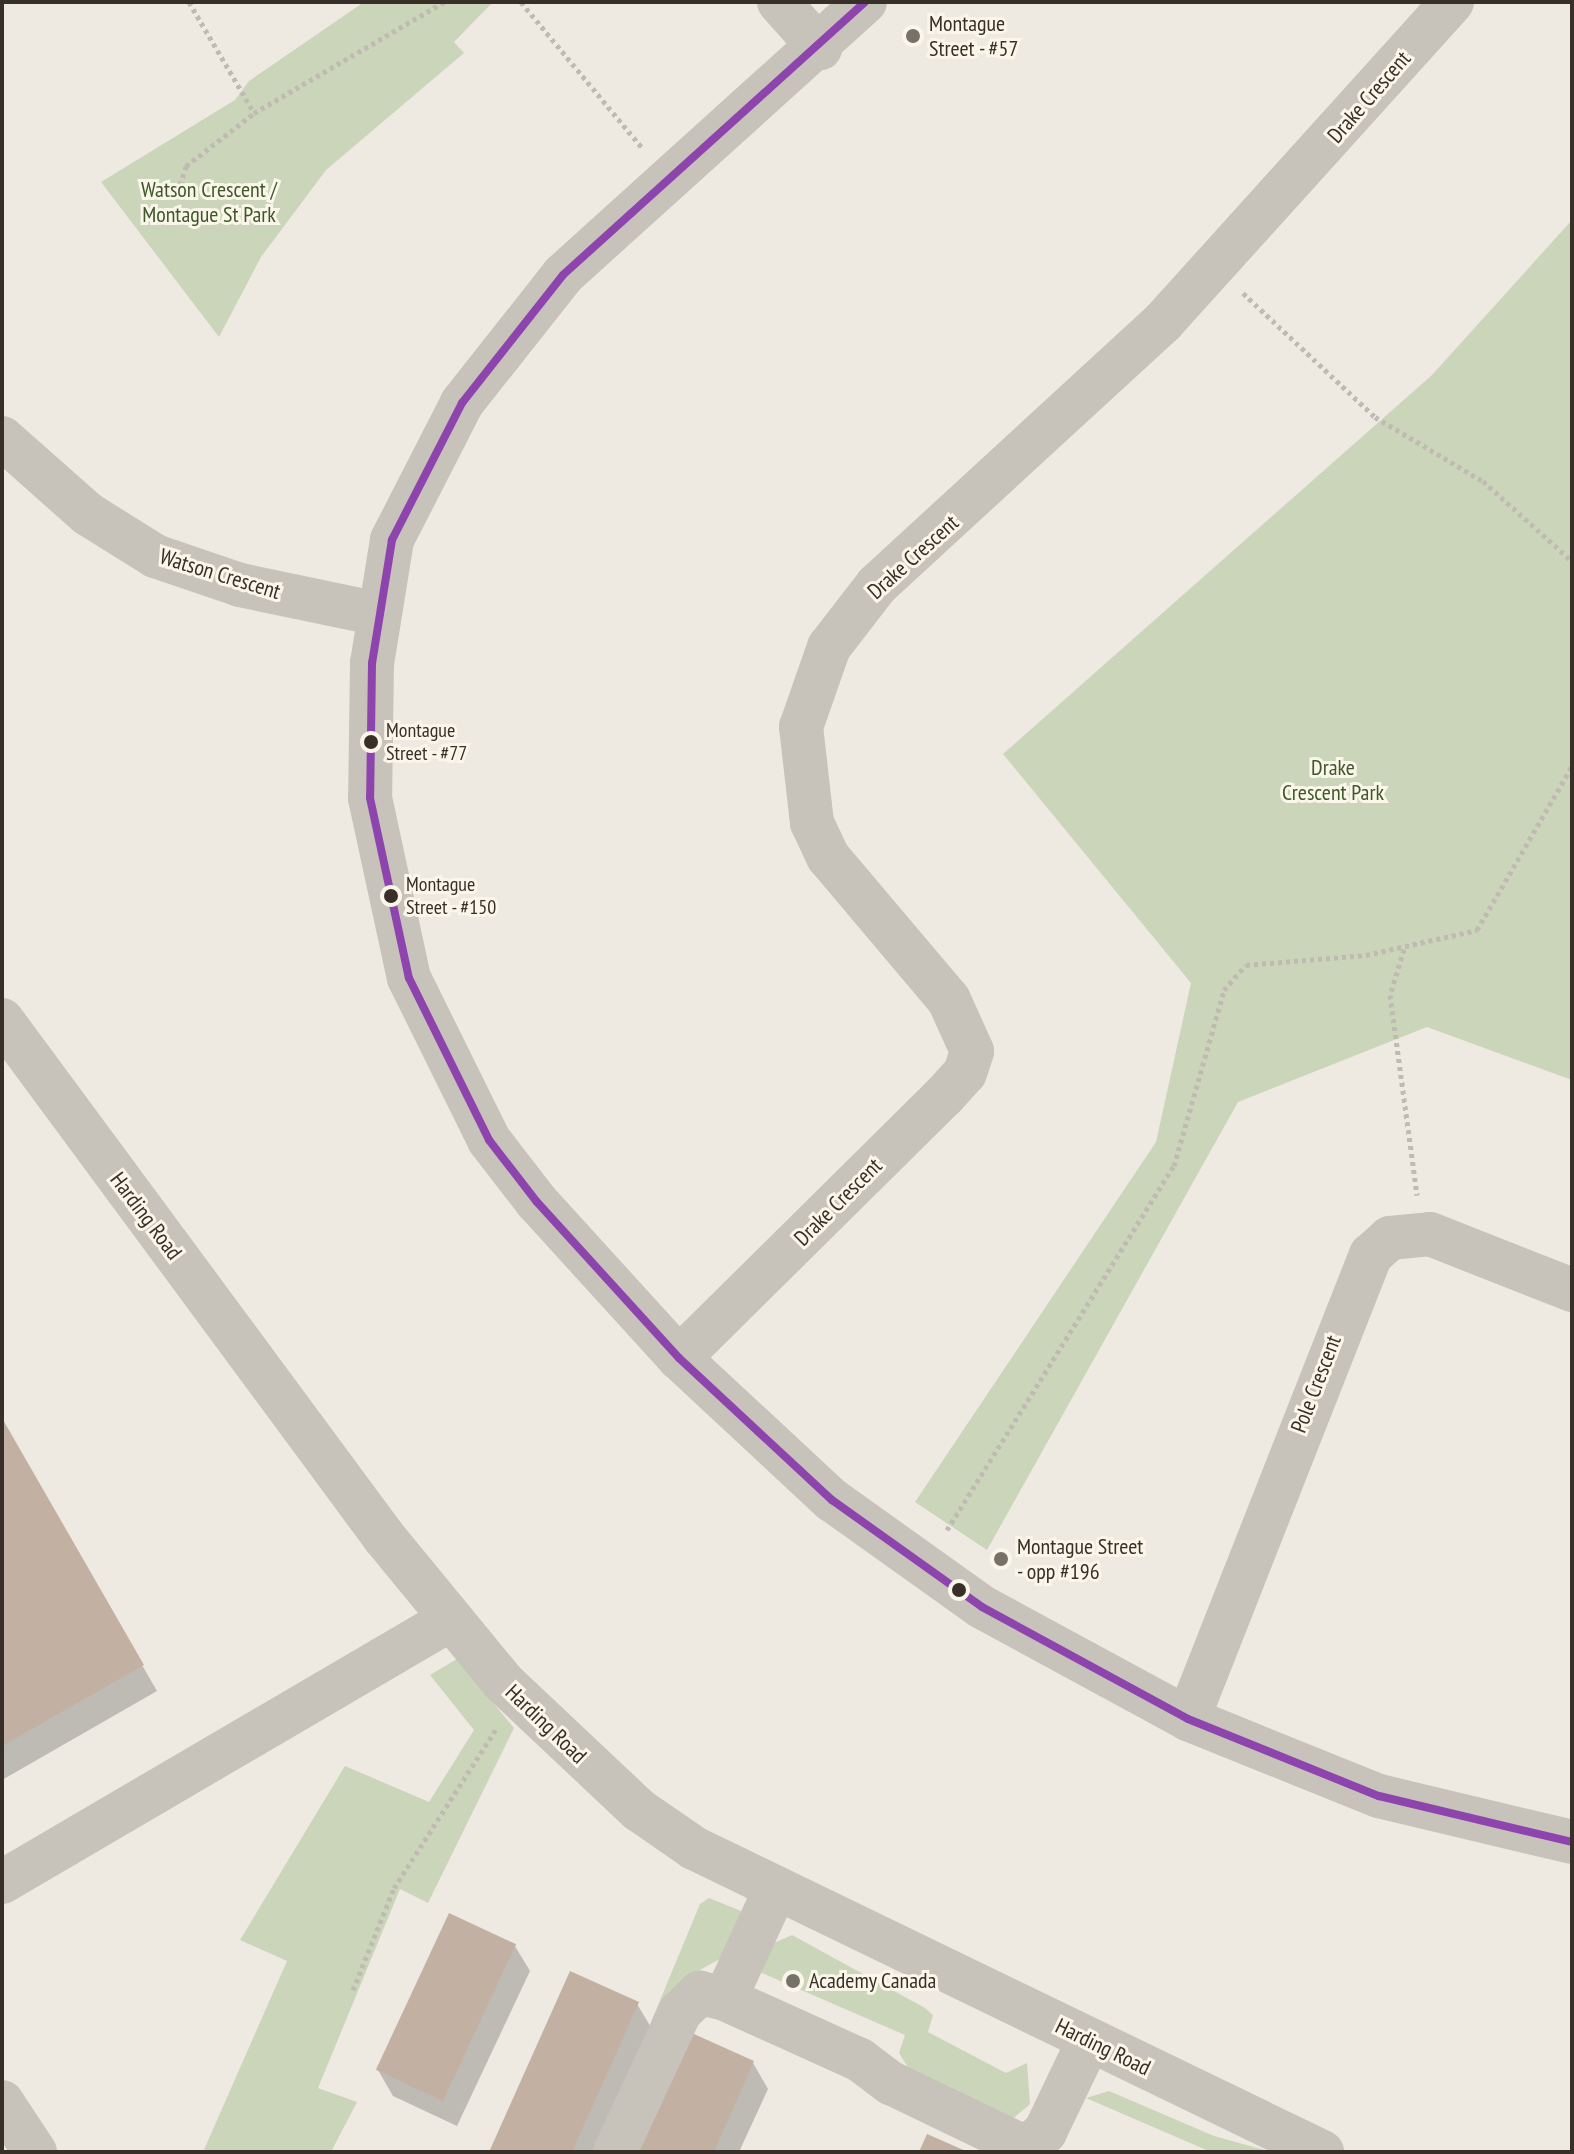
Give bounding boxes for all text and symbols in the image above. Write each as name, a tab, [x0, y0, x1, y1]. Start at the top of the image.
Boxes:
place label: Montague Street - #57	[929, 10, 1020, 62]
marker: Montague Street - #57	[904, 27, 922, 45]
street label: Drake Crescent	[1322, 46, 1416, 148]
park label: Watson Crescent / Montague St Park	[141, 176, 277, 228]
street label: Drake Crescent	[862, 509, 964, 605]
street label: Watson Crescent	[156, 543, 284, 605]
place label: Montague Street - #77	[386, 718, 469, 765]
marker: Montague Street - #77	[363, 734, 379, 750]
park label: Drake Crescent Park	[1282, 754, 1384, 806]
place label: Montague Street - #150	[406, 872, 498, 919]
marker: Montague Street - #150	[383, 888, 399, 904]
street label: Drake Crescent	[789, 1153, 887, 1251]
street label: Harding Road	[105, 1167, 187, 1265]
street label: Pole Crescent	[1285, 1332, 1347, 1436]
place label: Montague Street - opp #196	[1017, 1533, 1143, 1584]
marker: Montague Street - opp #196	[992, 1550, 1010, 1568]
unlabelled marker	[951, 1582, 967, 1598]
street label: Harding Road	[500, 1679, 592, 1769]
place label: Academy Canada	[809, 1968, 937, 1994]
marker: Academy Canada	[784, 1972, 802, 1990]
street label: Harding Road	[1051, 2013, 1155, 2081]

